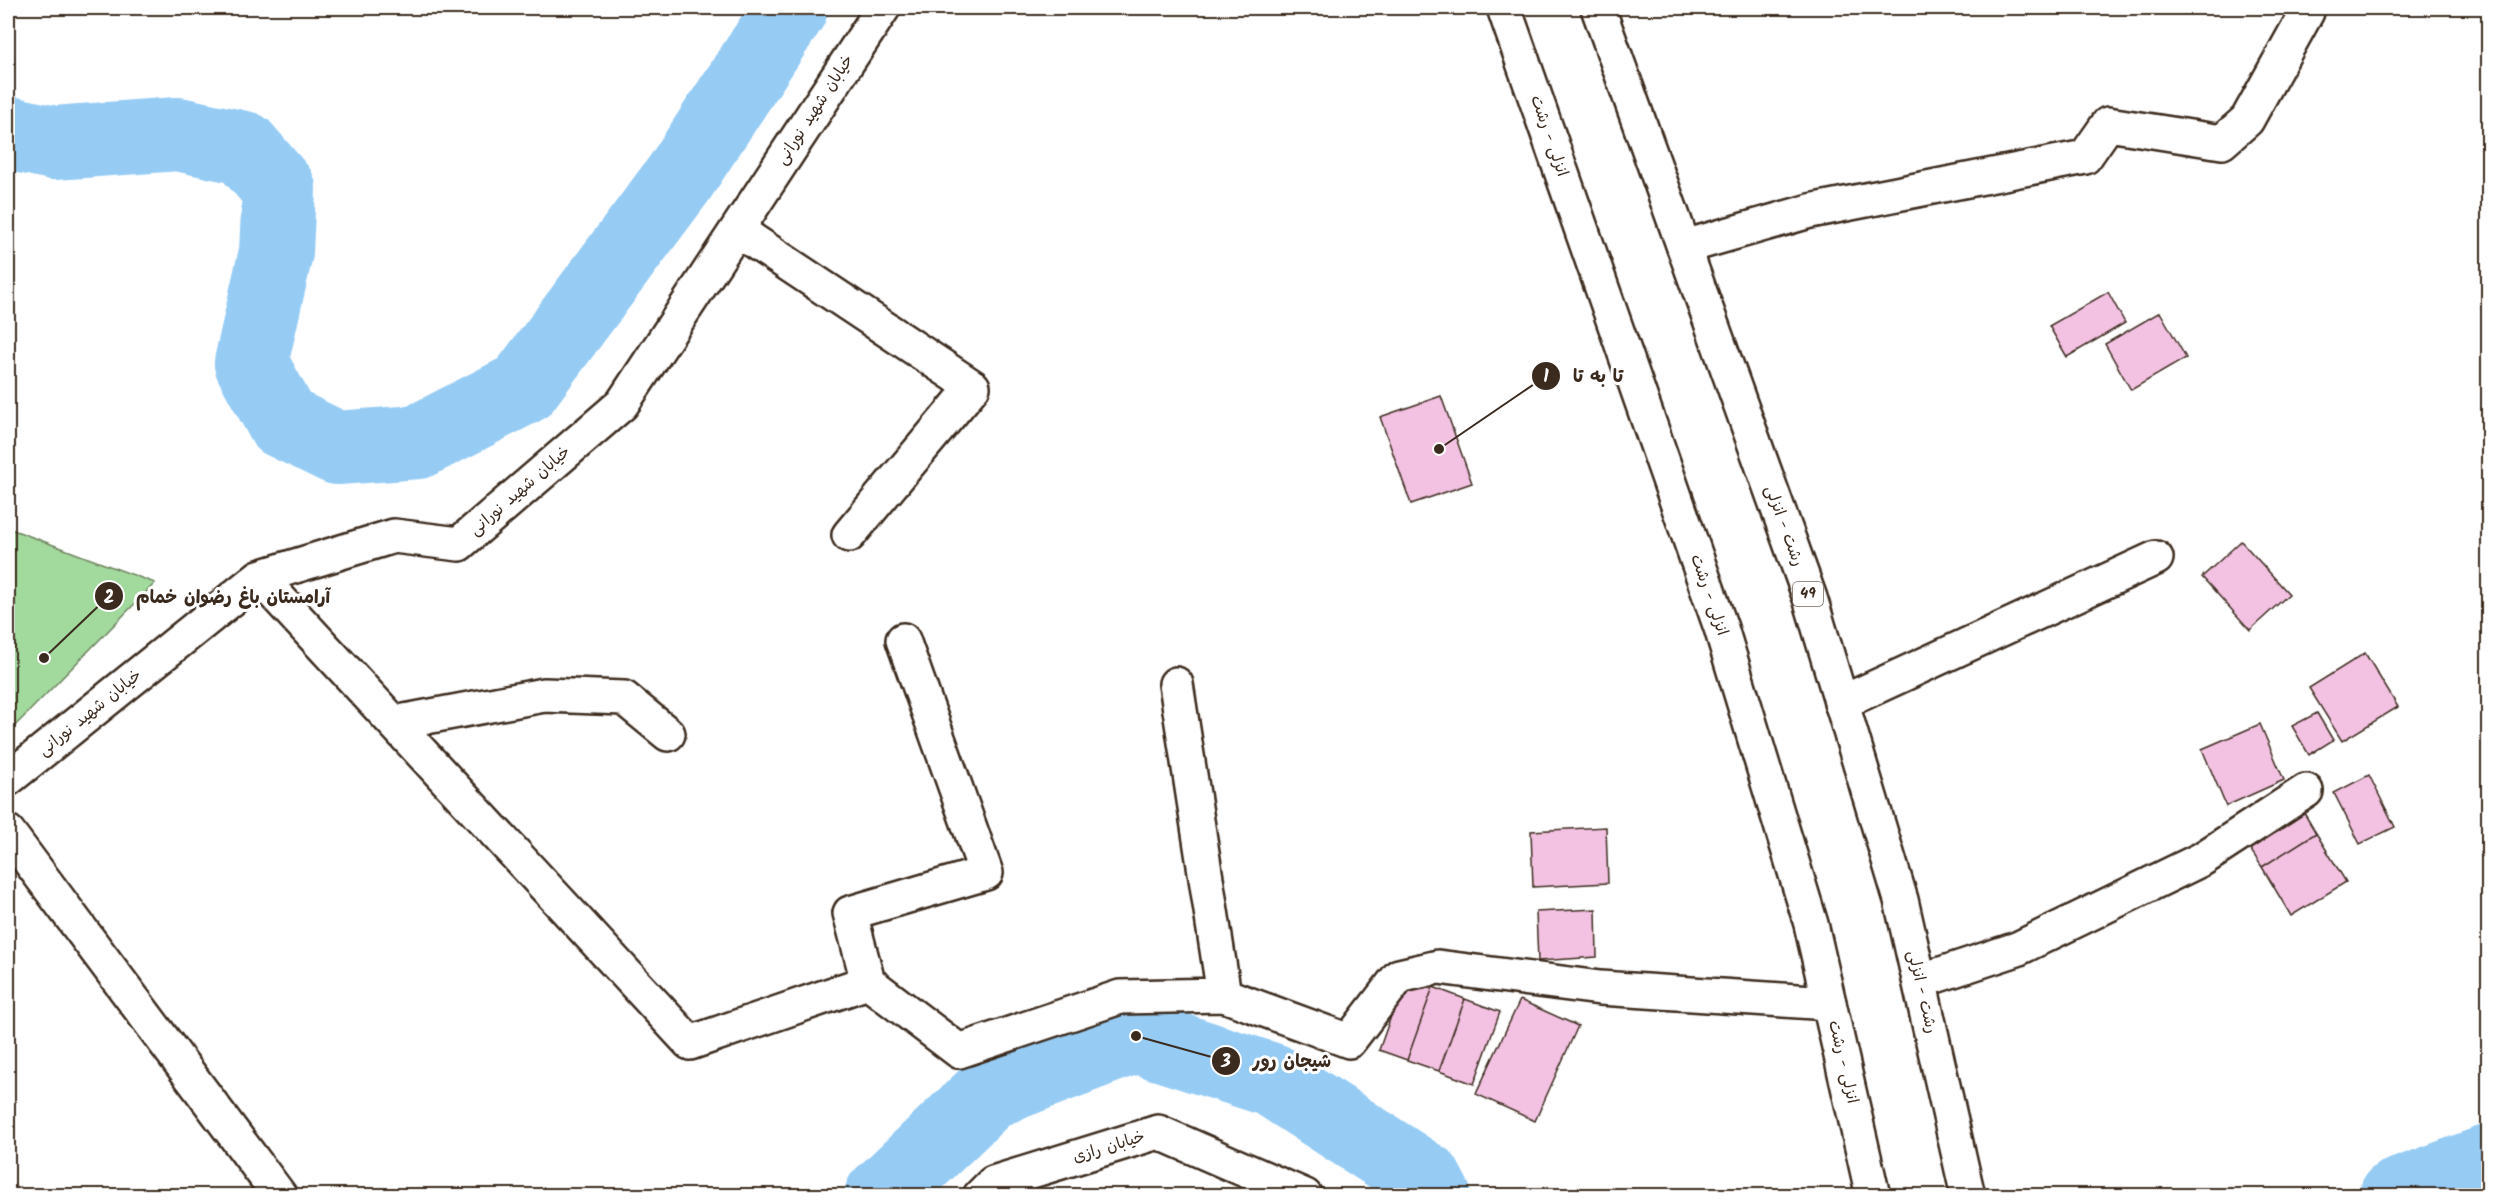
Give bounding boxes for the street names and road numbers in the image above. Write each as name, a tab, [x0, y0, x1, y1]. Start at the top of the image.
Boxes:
street label: خیابان شهید نورانی	[770, 50, 860, 170]
street label: انزلی - رشت	[1523, 92, 1575, 180]
street label: خیابان شهید نورانی	[464, 440, 576, 542]
street label: رشت - انزلی	[1758, 482, 1810, 570]
street label: انزلی - رشت	[1683, 551, 1735, 639]
road number: 49	[1793, 582, 1823, 606]
street label: خیابان شهید نورانی	[33, 663, 147, 763]
street label: رشت - انزلی	[1900, 948, 1944, 1036]
street label: انزلی - رشت	[1821, 1018, 1865, 1106]
street label: خیابان رازی	[1070, 1124, 1148, 1170]

